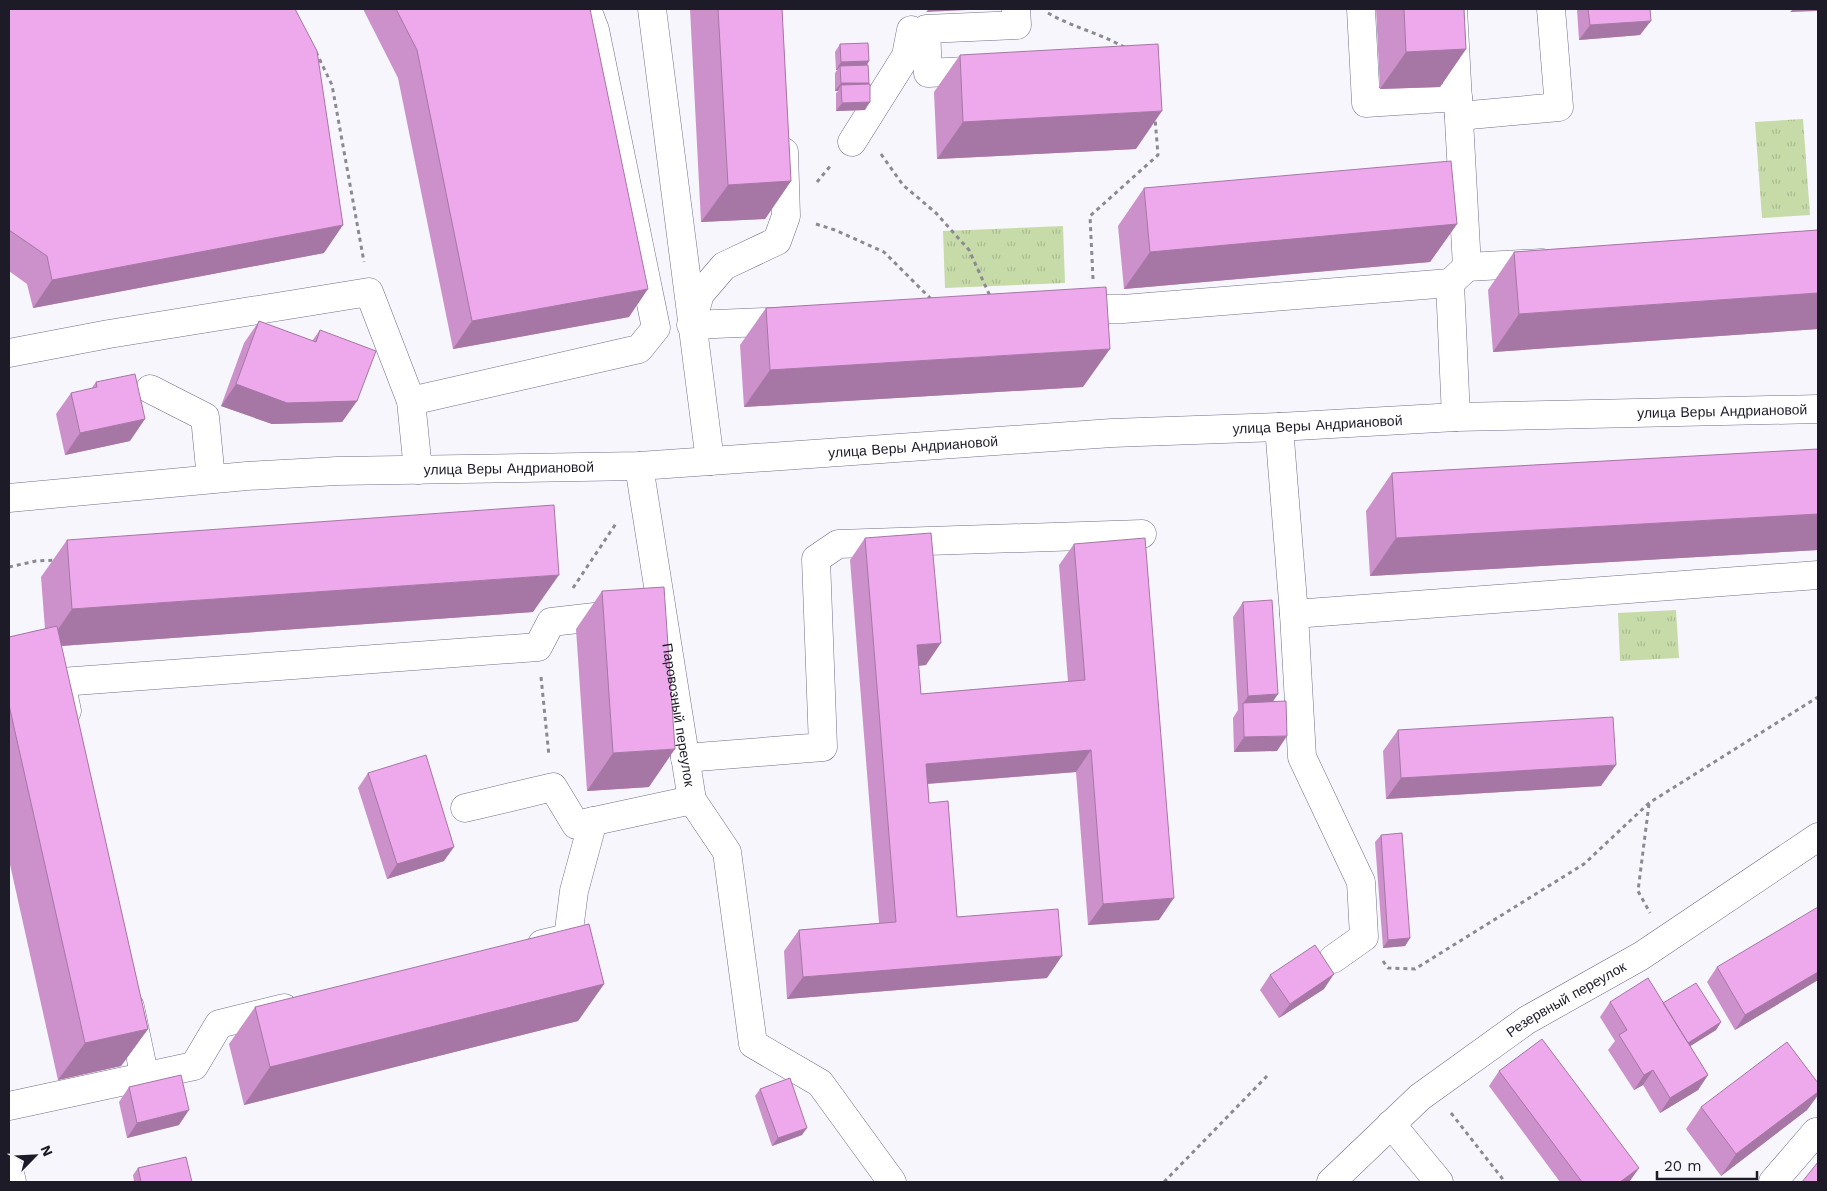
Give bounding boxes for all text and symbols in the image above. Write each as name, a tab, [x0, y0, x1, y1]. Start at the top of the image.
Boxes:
street label: улица Веры Андриановой	[1637, 401, 1807, 421]
street label: улица Веры Андриановой	[1232, 412, 1403, 437]
street label: улица Веры Андриановой	[828, 433, 999, 461]
street label: улица Веры Андриановой	[424, 459, 594, 478]
street label: Паровозный переулок	[659, 642, 698, 789]
street label: Резервный переулок	[1503, 958, 1629, 1040]
north arrow	[10, 1131, 60, 1181]
text: N	[37, 1143, 56, 1159]
scale bar	[1657, 1148, 1757, 1180]
text: 20 m	[1664, 1157, 1702, 1175]

